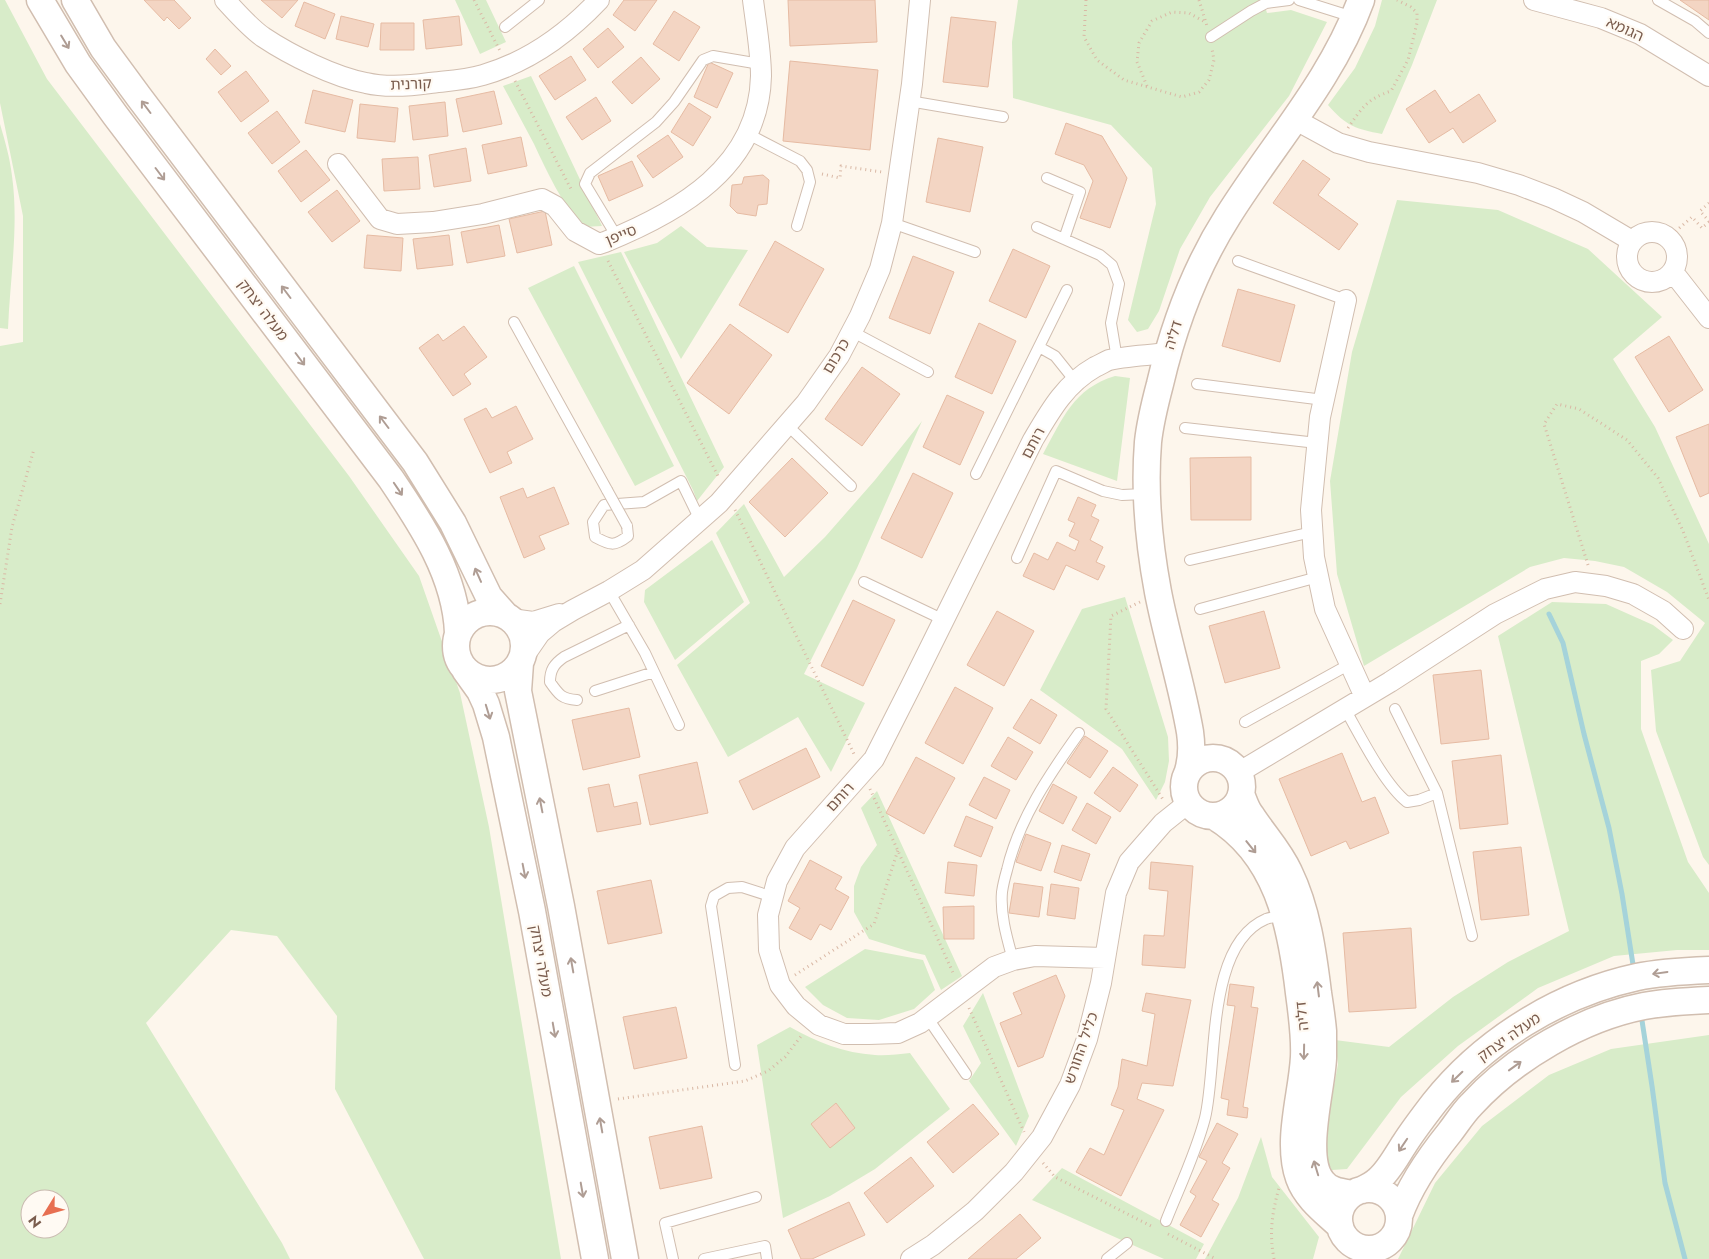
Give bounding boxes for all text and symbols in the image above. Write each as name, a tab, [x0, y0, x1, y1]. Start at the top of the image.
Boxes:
street label: הגומא	[1603, 11, 1647, 47]
one-way arrow	[59, 35, 70, 49]
street label: קורנית	[390, 72, 432, 96]
one-way arrow	[141, 100, 151, 114]
one-way arrow	[154, 167, 165, 180]
street label: סייפן	[602, 219, 640, 251]
street label: מעלה יצחק	[232, 274, 294, 346]
one-way arrow	[281, 286, 292, 299]
street label: דליה	[1158, 318, 1188, 352]
street label: כרכום	[817, 334, 855, 378]
one-way arrow	[295, 352, 305, 366]
one-way arrow	[379, 416, 390, 429]
street label: רותם	[1016, 423, 1050, 463]
one-way arrow	[393, 482, 403, 496]
one-way arrow	[473, 568, 482, 583]
one-way arrow	[484, 704, 494, 720]
street label: רותם	[821, 777, 859, 817]
one-way arrow	[535, 798, 545, 814]
one-way arrow	[1246, 840, 1257, 853]
one-way arrow	[519, 862, 529, 878]
street label: מעלה יצחק	[524, 923, 558, 999]
one-way arrow	[566, 957, 576, 973]
one-way arrow	[1653, 969, 1669, 979]
one-way arrow	[1313, 982, 1323, 998]
street label: דליה	[1290, 1000, 1314, 1032]
street label: מעלה יצחק	[1473, 1007, 1545, 1067]
street label: כליל החורש	[1058, 1009, 1104, 1087]
one-way arrow	[549, 1022, 559, 1038]
one-way arrow	[1299, 1043, 1309, 1059]
one-way arrow	[1508, 1060, 1521, 1071]
one-way arrow	[1451, 1071, 1463, 1083]
one-way arrow	[595, 1117, 605, 1133]
one-way arrow	[1398, 1137, 1408, 1151]
one-way arrow	[1311, 1160, 1321, 1176]
one-way arrow	[578, 1182, 588, 1198]
north arrow	[20, 1189, 70, 1239]
text: N	[23, 1211, 46, 1232]

